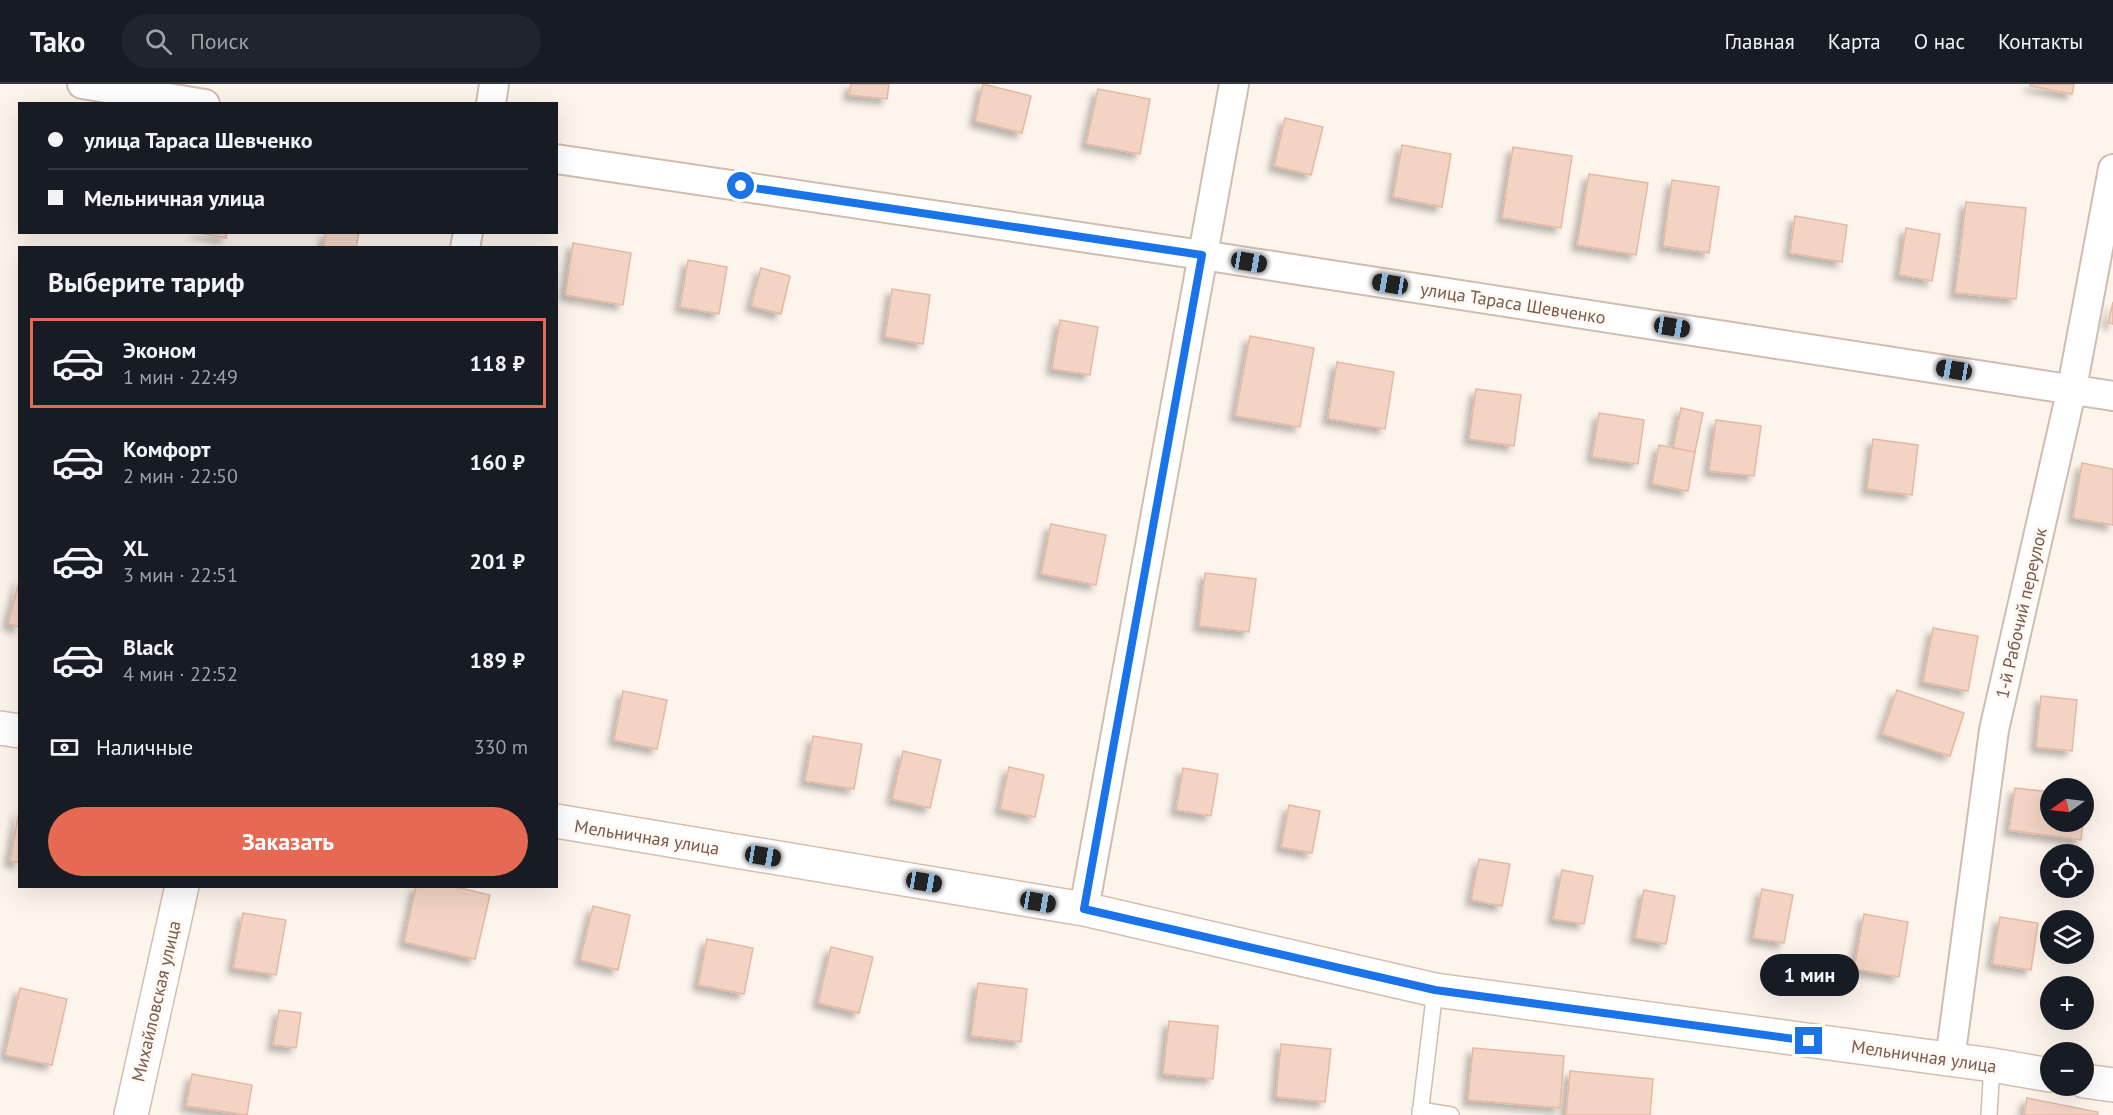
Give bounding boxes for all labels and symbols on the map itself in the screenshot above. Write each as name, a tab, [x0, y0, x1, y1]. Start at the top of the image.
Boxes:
route start	[727, 172, 754, 199]
car	[1230, 250, 1268, 274]
car	[1371, 272, 1409, 296]
street label: улица Тараса Шевченко	[1419, 277, 1607, 329]
car	[1653, 315, 1691, 339]
car	[1935, 358, 1973, 382]
street label: 1-й Рабочий переулок	[1990, 525, 2052, 701]
north arrow	[2040, 778, 2094, 832]
street label: Мельничная улица	[573, 814, 721, 860]
car	[744, 844, 782, 868]
car	[905, 870, 943, 894]
car	[1019, 890, 1057, 914]
street label: Михайловская улица	[126, 918, 186, 1084]
callout: 1 мин	[1760, 954, 1858, 996]
route end	[1795, 1027, 1822, 1054]
street label: Мельничная улица	[1850, 1034, 1998, 1078]

